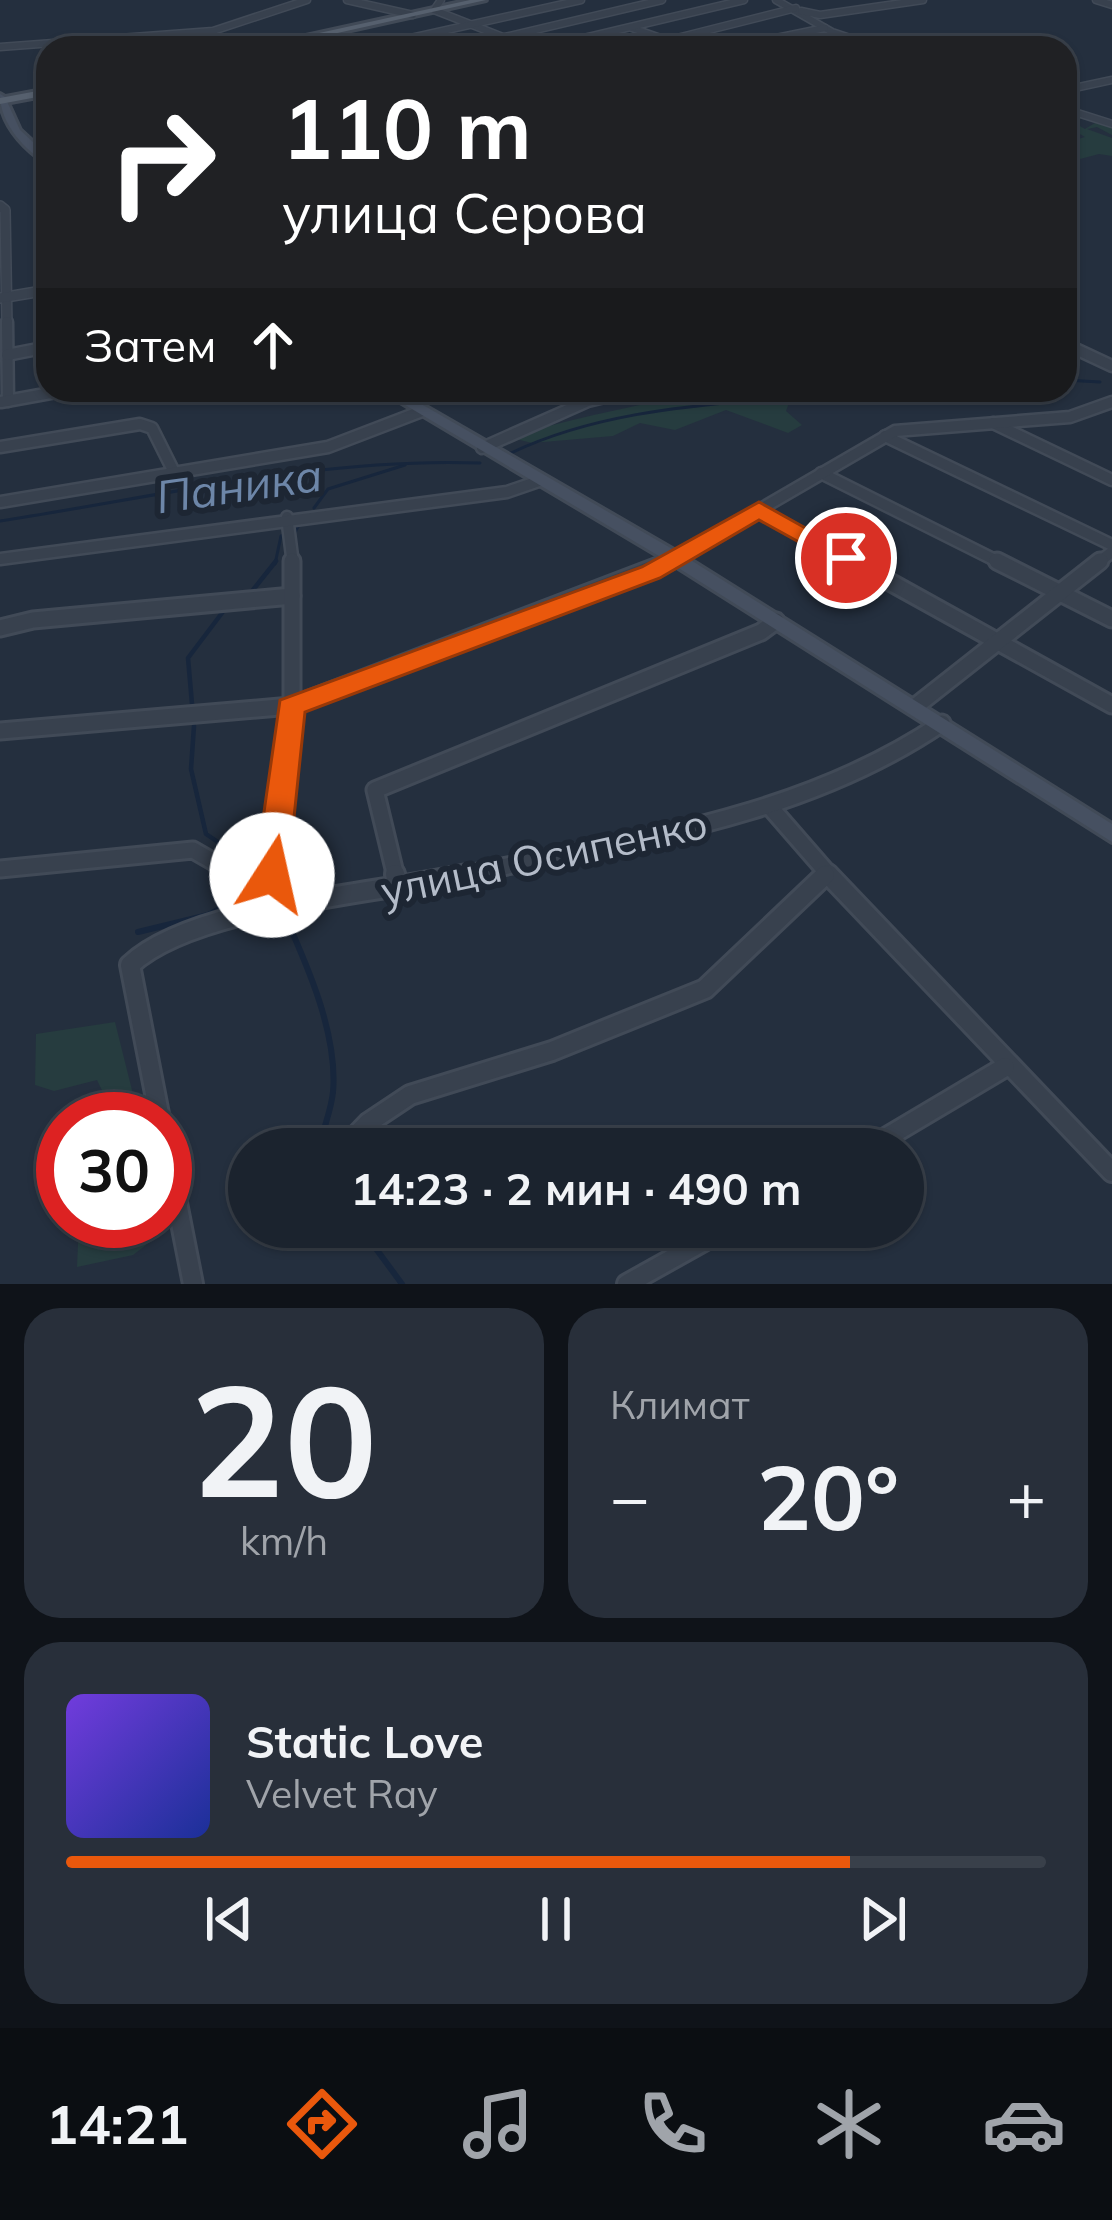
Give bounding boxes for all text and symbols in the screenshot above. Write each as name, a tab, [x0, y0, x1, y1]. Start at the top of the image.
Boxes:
text: 110 m	[282, 75, 532, 180]
icon: right	[84, 84, 240, 240]
text: улица Серова	[282, 179, 647, 247]
icon: ahead	[240, 312, 306, 378]
text: Затем	[84, 317, 216, 373]
water label: Паника	[152, 446, 326, 524]
pin	[795, 507, 897, 609]
icon: arrive	[813, 525, 879, 591]
street label: улица Осипенко	[376, 796, 712, 917]
position arrow	[209, 812, 335, 938]
speed limit sign: 30	[36, 1092, 192, 1248]
text: 14:23 · 2 мин · 490 m	[350, 1160, 802, 1216]
text: 20	[190, 1340, 378, 1536]
text: Климат	[610, 1380, 750, 1429]
text: 20°	[757, 1440, 899, 1553]
text: −	[610, 1455, 650, 1538]
text: +	[1006, 1455, 1046, 1538]
text: km/h	[240, 1516, 328, 1565]
text: Static Love	[246, 1713, 483, 1769]
text: Velvet Ray	[246, 1769, 438, 1818]
icon: previous	[196, 1886, 262, 1952]
icon: pause	[523, 1886, 589, 1952]
icon: next	[850, 1886, 916, 1952]
icon: directions	[280, 2082, 364, 2166]
icon: music	[456, 2082, 540, 2166]
icon: phone	[631, 2082, 715, 2166]
icon: climate	[807, 2082, 891, 2166]
icon: car	[982, 2082, 1066, 2166]
text: 14:21	[46, 2090, 189, 2158]

